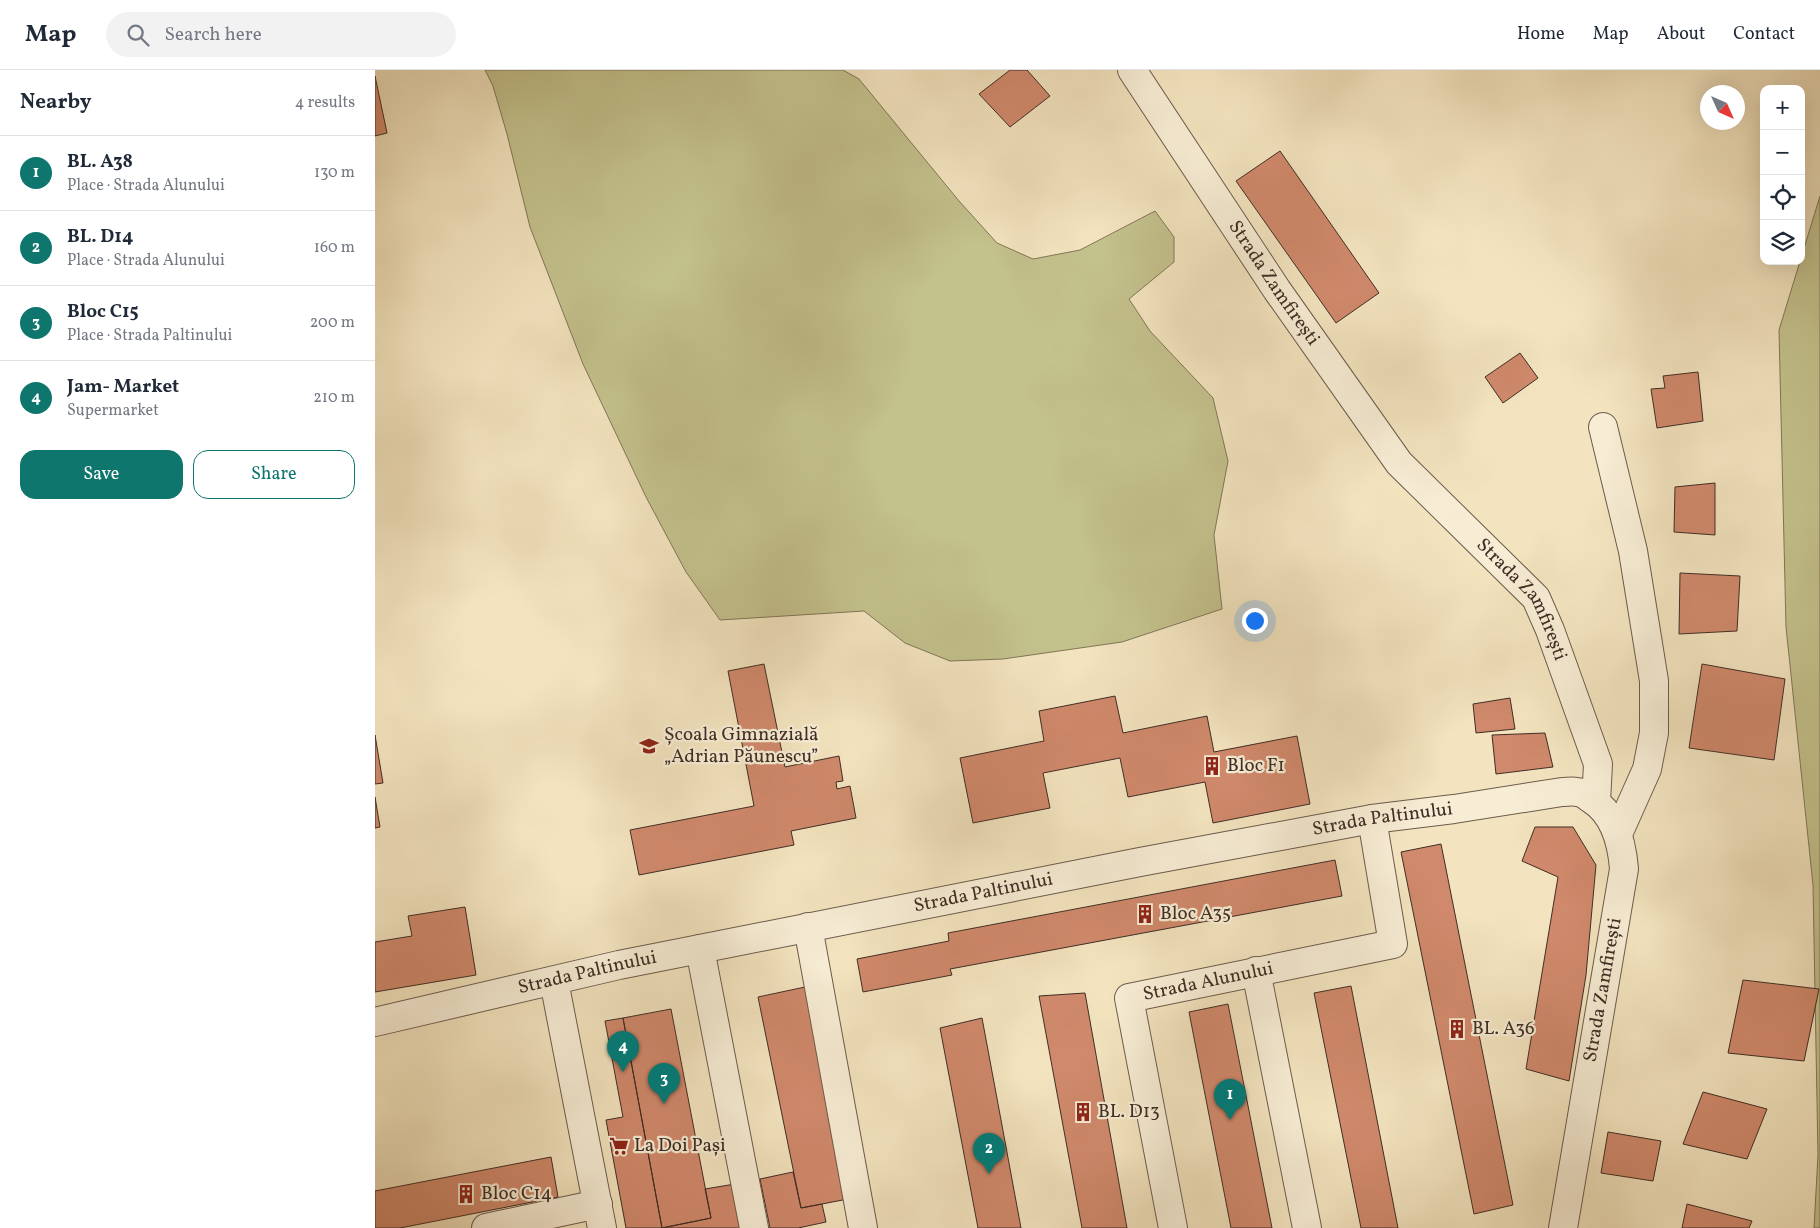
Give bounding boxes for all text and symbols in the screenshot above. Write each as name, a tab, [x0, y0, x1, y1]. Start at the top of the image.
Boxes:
search box	[106, 12, 456, 57]
text: Map	[25, 18, 76, 52]
icon: search	[124, 21, 152, 49]
text: Search here	[164, 22, 262, 48]
text: Home	[1517, 22, 1565, 47]
text: Map	[1593, 22, 1629, 47]
text: About	[1657, 22, 1705, 47]
text: Contact	[1733, 22, 1795, 47]
north arrow	[1700, 85, 1745, 130]
map controls	[1760, 85, 1805, 265]
button: +	[1760, 85, 1805, 130]
text: Nearby	[20, 88, 91, 117]
text: 4 results	[295, 92, 355, 114]
button: −	[1760, 130, 1805, 175]
text: BL. A38	[67, 149, 133, 175]
text: 1	[33, 162, 39, 184]
text: 130 m	[314, 162, 355, 184]
text: Place · Strada Alunului	[67, 175, 225, 197]
button: locate	[1760, 175, 1805, 220]
street label: Strada Zamfirești	[1222, 215, 1326, 351]
button: layers	[1760, 220, 1805, 265]
text: BL. D14	[67, 224, 133, 250]
text: 2	[32, 237, 40, 259]
text: 160 m	[314, 237, 355, 259]
text: Place · Strada Alunului	[67, 250, 225, 272]
text: Bloc C15	[67, 299, 139, 325]
text: 3	[32, 312, 40, 334]
text: 200 m	[310, 312, 355, 334]
text: Place · Strada Paltinului	[67, 325, 232, 347]
text: Jam- Market	[67, 374, 179, 400]
text: 4	[31, 387, 41, 409]
text: 210 m	[313, 387, 355, 409]
text: Supermarket	[67, 400, 159, 422]
button: Save	[20, 450, 183, 499]
button: Share	[193, 450, 355, 499]
street label: Strada Zamfirești	[1470, 533, 1573, 665]
your location	[1242, 608, 1268, 634]
place label: Școala Gimnazială „Adrian Păunescu”	[664, 722, 819, 770]
school or university icon: Școala Gimnazială „Adrian Păunescu”	[638, 735, 660, 757]
place label: Bloc F1	[1227, 753, 1285, 779]
building icon: Bloc F1	[1201, 755, 1223, 777]
street label: Strada Paltinului	[1310, 796, 1454, 843]
street label: Strada Paltinului	[911, 866, 1056, 919]
place label: Bloc A35	[1160, 901, 1231, 927]
building icon: Bloc A35	[1134, 903, 1156, 925]
street label: Strada Zamfirești	[1578, 915, 1629, 1064]
street label: Strada Paltinului	[515, 945, 659, 1001]
street label: Strada Alunului	[1141, 956, 1276, 1008]
place label: BL. A36	[1472, 1016, 1535, 1042]
building icon: BL. A36	[1446, 1018, 1468, 1040]
pin: 4	[607, 1031, 639, 1072]
pin: 3	[648, 1063, 680, 1104]
pin: 1	[1214, 1079, 1246, 1120]
place label: BL. D13	[1098, 1099, 1160, 1125]
building icon: BL. D13	[1072, 1101, 1094, 1123]
place label: La Doi Pași	[634, 1133, 726, 1159]
pin: 2	[973, 1133, 1005, 1174]
supermarket icon: La Doi Pași	[608, 1135, 630, 1157]
place label: Bloc C14	[481, 1181, 552, 1207]
building icon: Bloc C14	[455, 1183, 477, 1205]

